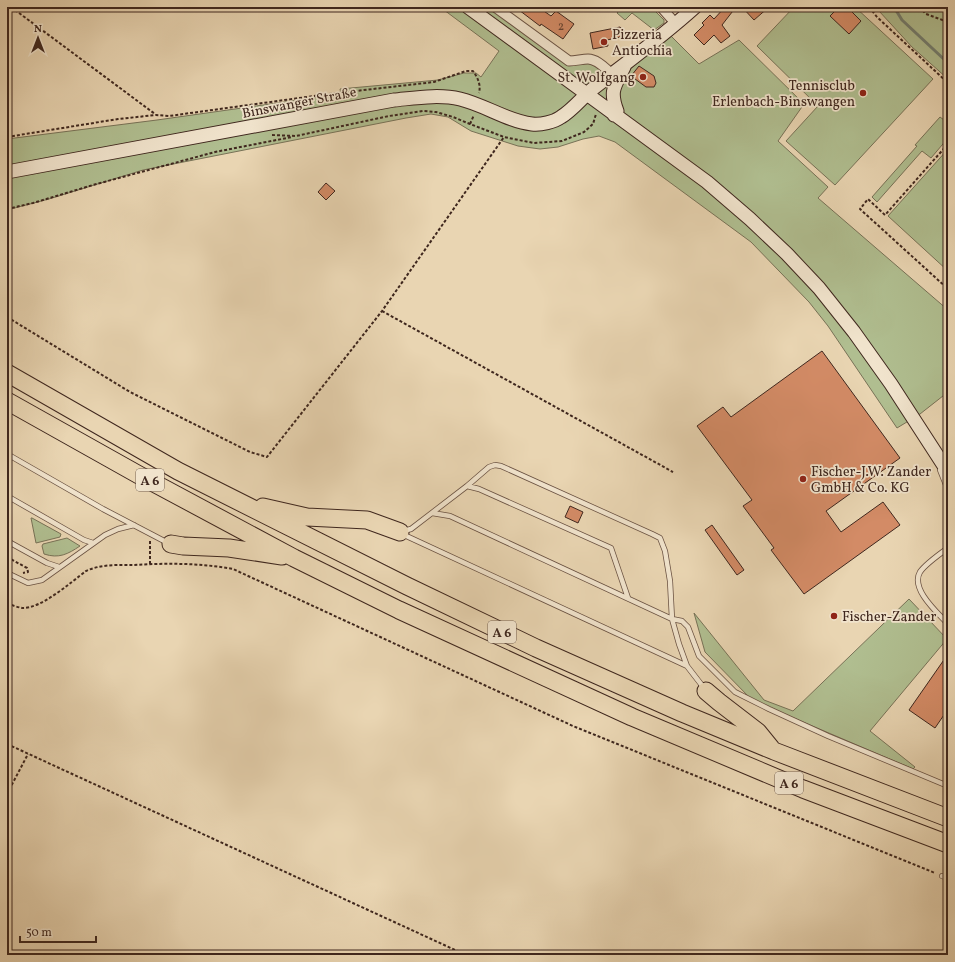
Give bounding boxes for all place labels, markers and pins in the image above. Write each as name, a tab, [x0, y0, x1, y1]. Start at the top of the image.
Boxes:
place label: Pizzeria Antiochia	[612, 26, 672, 61]
marker: Pizzeria Antiochia	[599, 37, 609, 47]
place label: St. Wolfgang	[558, 69, 635, 88]
marker: St. Wolfgang	[638, 72, 648, 82]
place label: Tennisclub Erlenbach-Binswangen	[712, 77, 855, 112]
marker: Tennisclub Erlenbach-Binswangen	[858, 88, 868, 98]
place label: Fischer-J.W. Zander GmbH & Co. KG	[811, 463, 931, 498]
marker: Fischer-J.W. Zander GmbH & Co. KG	[798, 474, 808, 484]
place label: Fischer-Zander	[842, 608, 936, 627]
marker: Fischer-Zander	[829, 611, 839, 621]

